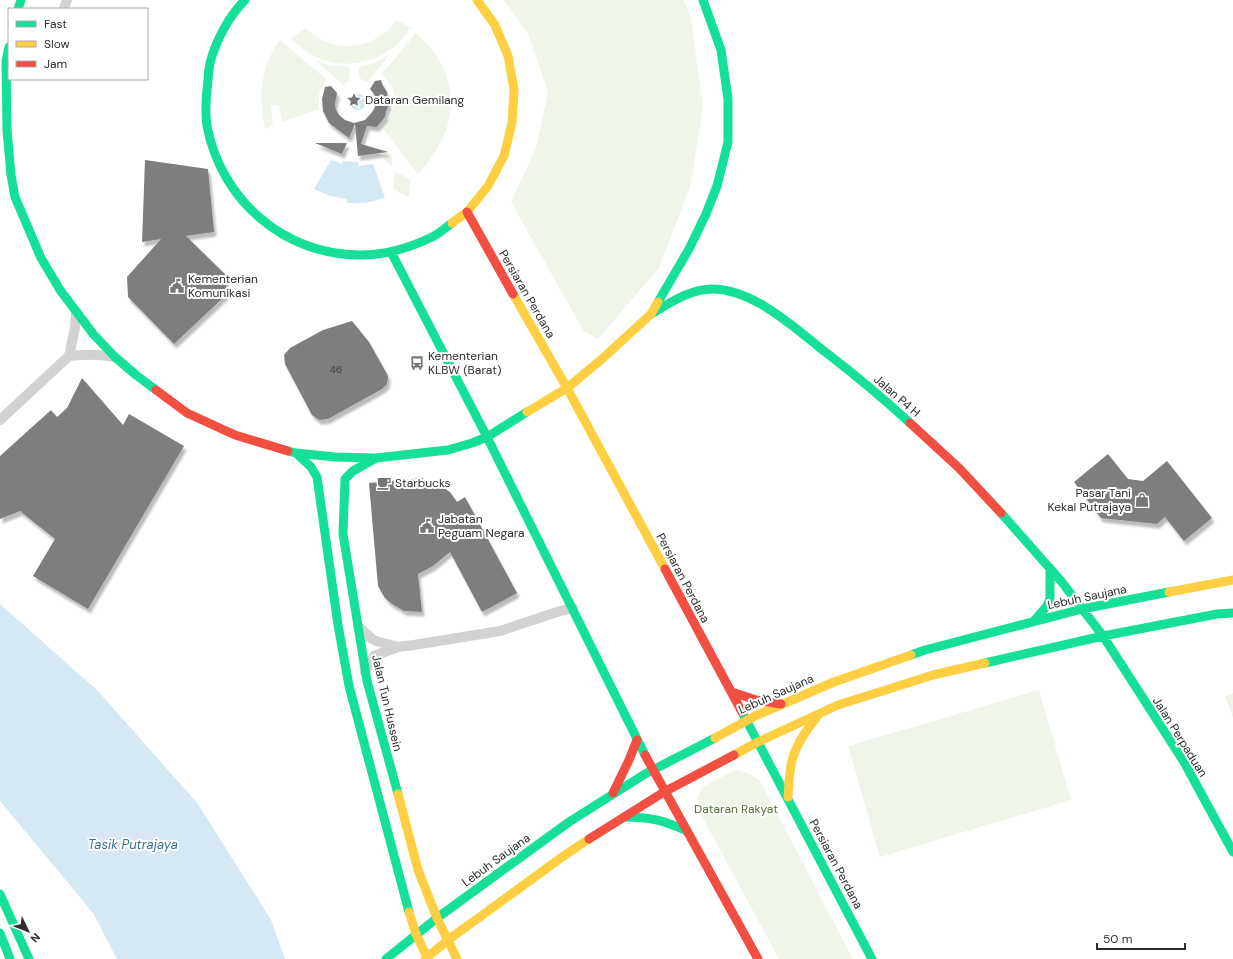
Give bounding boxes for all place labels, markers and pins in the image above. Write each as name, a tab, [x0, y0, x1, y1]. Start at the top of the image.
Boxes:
place icon: Dataran Gemilang	[346, 92, 362, 108]
place label: Dataran Gemilang	[365, 92, 464, 108]
place label: Kementerian Komunikasi	[188, 271, 258, 301]
public building icon: Kementerian Komunikasi	[169, 278, 185, 294]
place label: Kementerian KLBW (Barat)	[428, 348, 501, 378]
bus stop icon: Kementerian KLBW (Barat)	[409, 355, 425, 371]
cafe icon: Starbucks	[376, 475, 392, 491]
place label: Starbucks	[395, 475, 451, 491]
place label: Pasar Tani Kekal Putrajaya	[1048, 485, 1131, 515]
shop icon: Pasar Tani Kekal Putrajaya	[1134, 492, 1150, 508]
place label: Jabatan Peguam Negara	[438, 511, 525, 541]
public building icon: Jabatan Peguam Negara	[419, 518, 435, 534]

